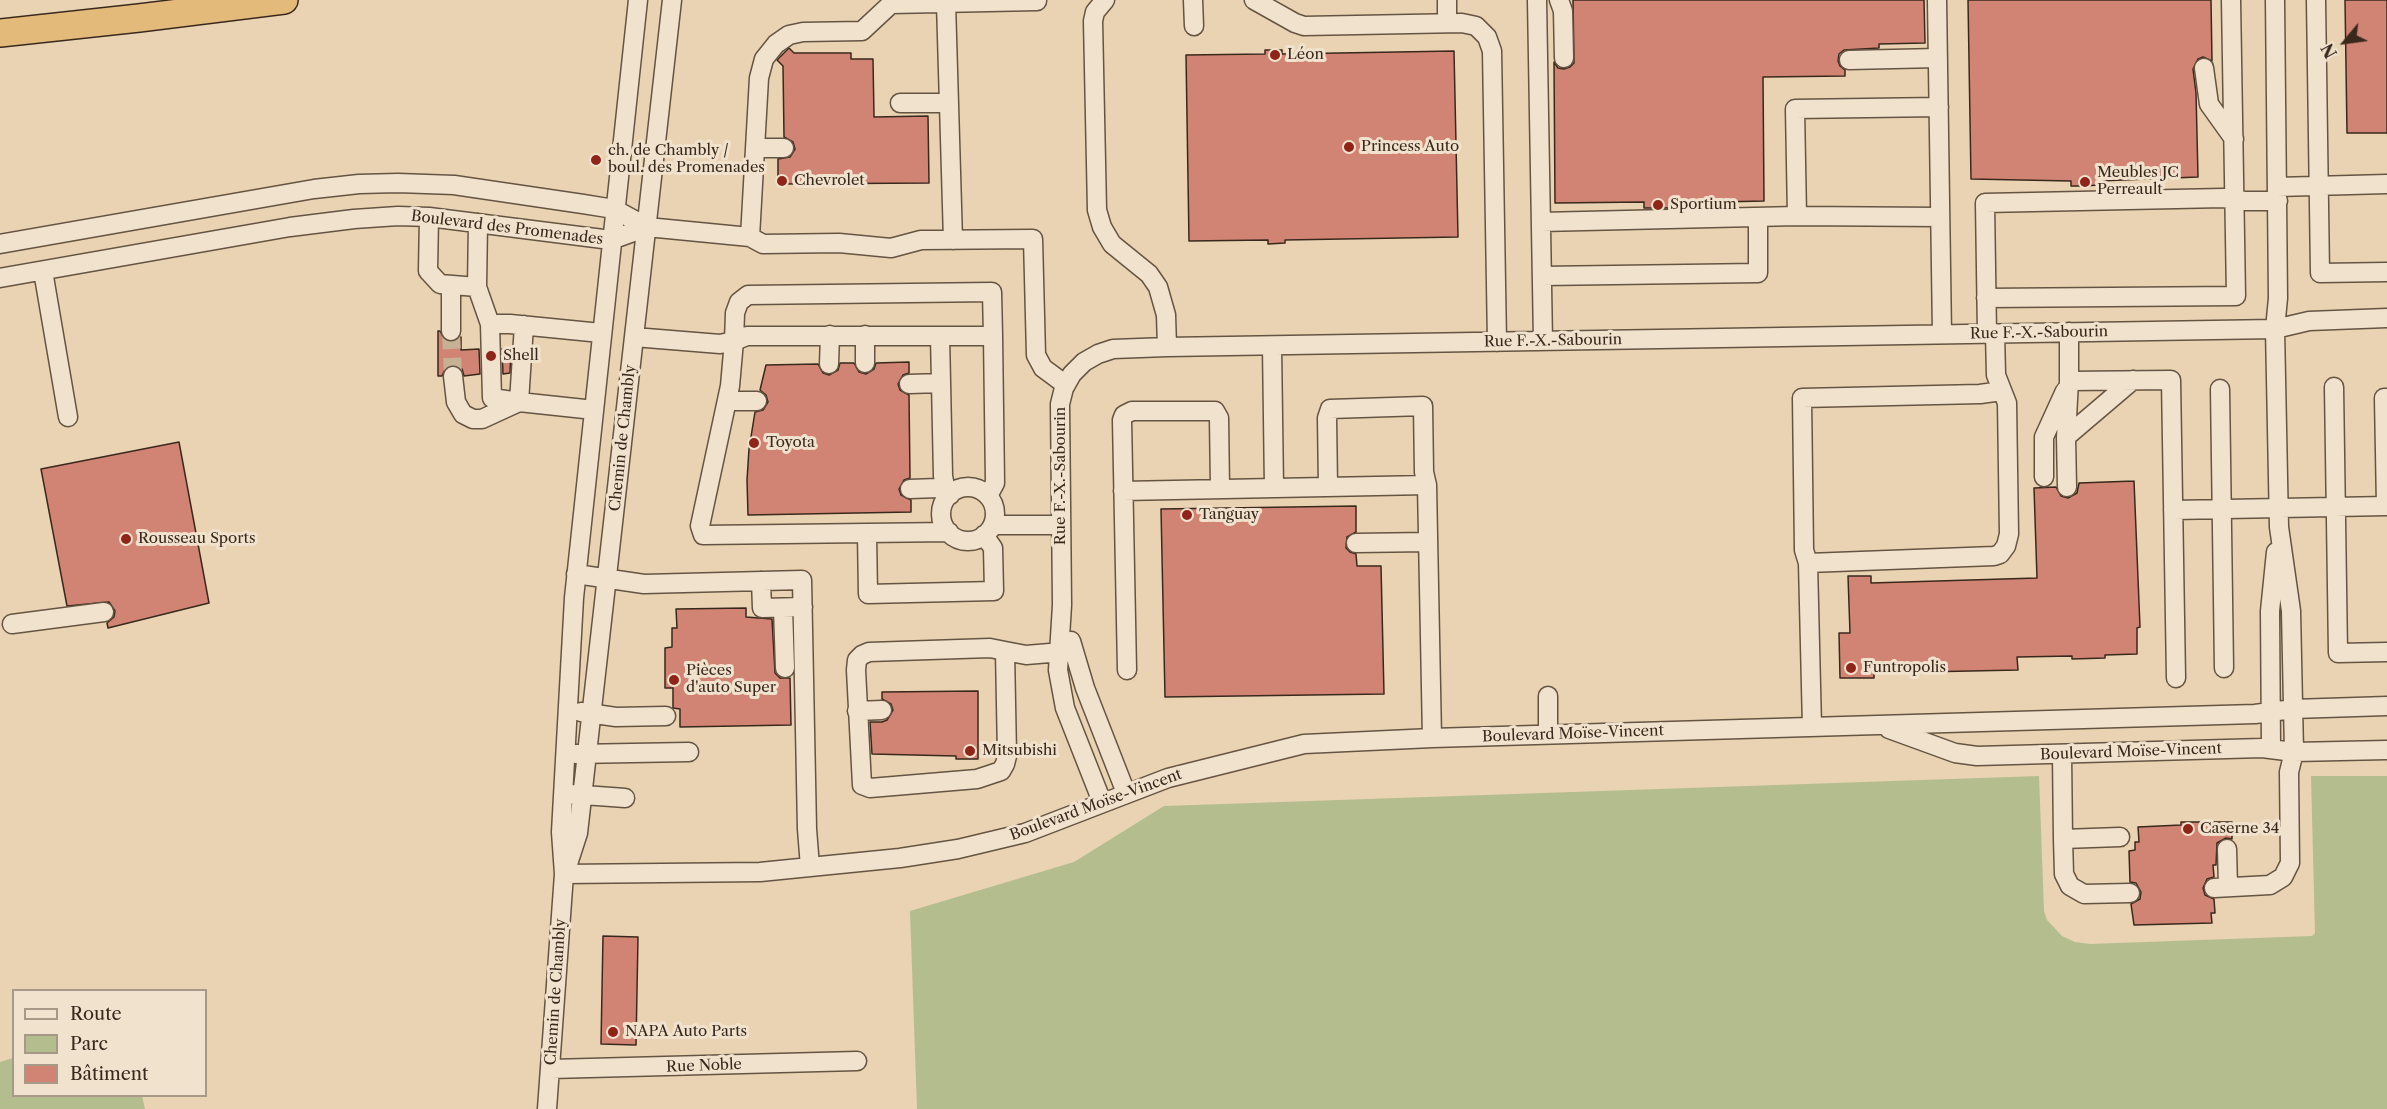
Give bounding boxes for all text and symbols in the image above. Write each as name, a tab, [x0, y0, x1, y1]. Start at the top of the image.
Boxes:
north arrow	[2315, 12, 2375, 72]
text: N	[2317, 40, 2341, 62]
place label: Léon	[1287, 46, 1324, 64]
marker: Léon	[1268, 48, 1282, 62]
place label: Princess Auto	[1361, 138, 1459, 156]
marker: Princess Auto	[1342, 140, 1356, 154]
place label: ch. de Chambly / boul. des Promenades	[608, 142, 765, 177]
marker: ch. de Chambly / boul. des Promenades	[589, 153, 603, 167]
place label: Meubles JC Perreault	[2097, 164, 2179, 199]
place label: Chevrolet	[794, 172, 865, 190]
marker: Chevrolet	[775, 174, 789, 188]
marker: Meubles JC Perreault	[2078, 175, 2092, 189]
place label: Sportium	[1670, 196, 1737, 214]
marker: Sportium	[1651, 198, 1665, 212]
street label: Boulevard des Promenades	[410, 207, 604, 249]
street label: Rue F.-X.-Sabourin	[1970, 323, 2108, 343]
street label: Rue F.-X.-Sabourin	[1484, 331, 1622, 351]
place label: Shell	[503, 347, 539, 365]
marker: Shell	[484, 349, 498, 363]
street label: Chemin de Chambly	[606, 364, 640, 512]
street label: Rue F.-X.-Sabourin	[1052, 407, 1070, 545]
place label: Toyota	[766, 434, 815, 452]
marker: Toyota	[747, 436, 761, 450]
place label: Tanguay	[1199, 506, 1259, 524]
marker: Tanguay	[1180, 508, 1194, 522]
place label: Rousseau Sports	[138, 530, 255, 548]
marker: Rousseau Sports	[119, 532, 133, 546]
place label: Funtropolis	[1863, 659, 1946, 677]
marker: Funtropolis	[1844, 661, 1858, 675]
place label: Pièces d'auto Super	[686, 662, 776, 697]
marker: Pièces d'auto Super	[667, 673, 681, 687]
street label: Boulevard Moïse-Vincent	[1482, 722, 1664, 746]
street label: Boulevard Moïse-Vincent	[2040, 740, 2222, 764]
place label: Mitsubishi	[982, 742, 1057, 760]
marker: Mitsubishi	[963, 744, 977, 758]
street label: Boulevard Moïse-Vincent	[1008, 765, 1184, 845]
place label: Caserne 34	[2200, 820, 2279, 838]
marker: Caserne 34	[2181, 822, 2195, 836]
street label: Chemin de Chambly	[542, 918, 570, 1066]
legend	[12, 989, 207, 1097]
text: Route	[70, 1003, 122, 1025]
place label: NAPA Auto Parts	[625, 1023, 747, 1041]
marker: NAPA Auto Parts	[606, 1025, 620, 1039]
text: Parc	[70, 1033, 108, 1055]
street label: Rue Noble	[666, 1056, 742, 1076]
text: Bâtiment	[70, 1063, 148, 1085]

